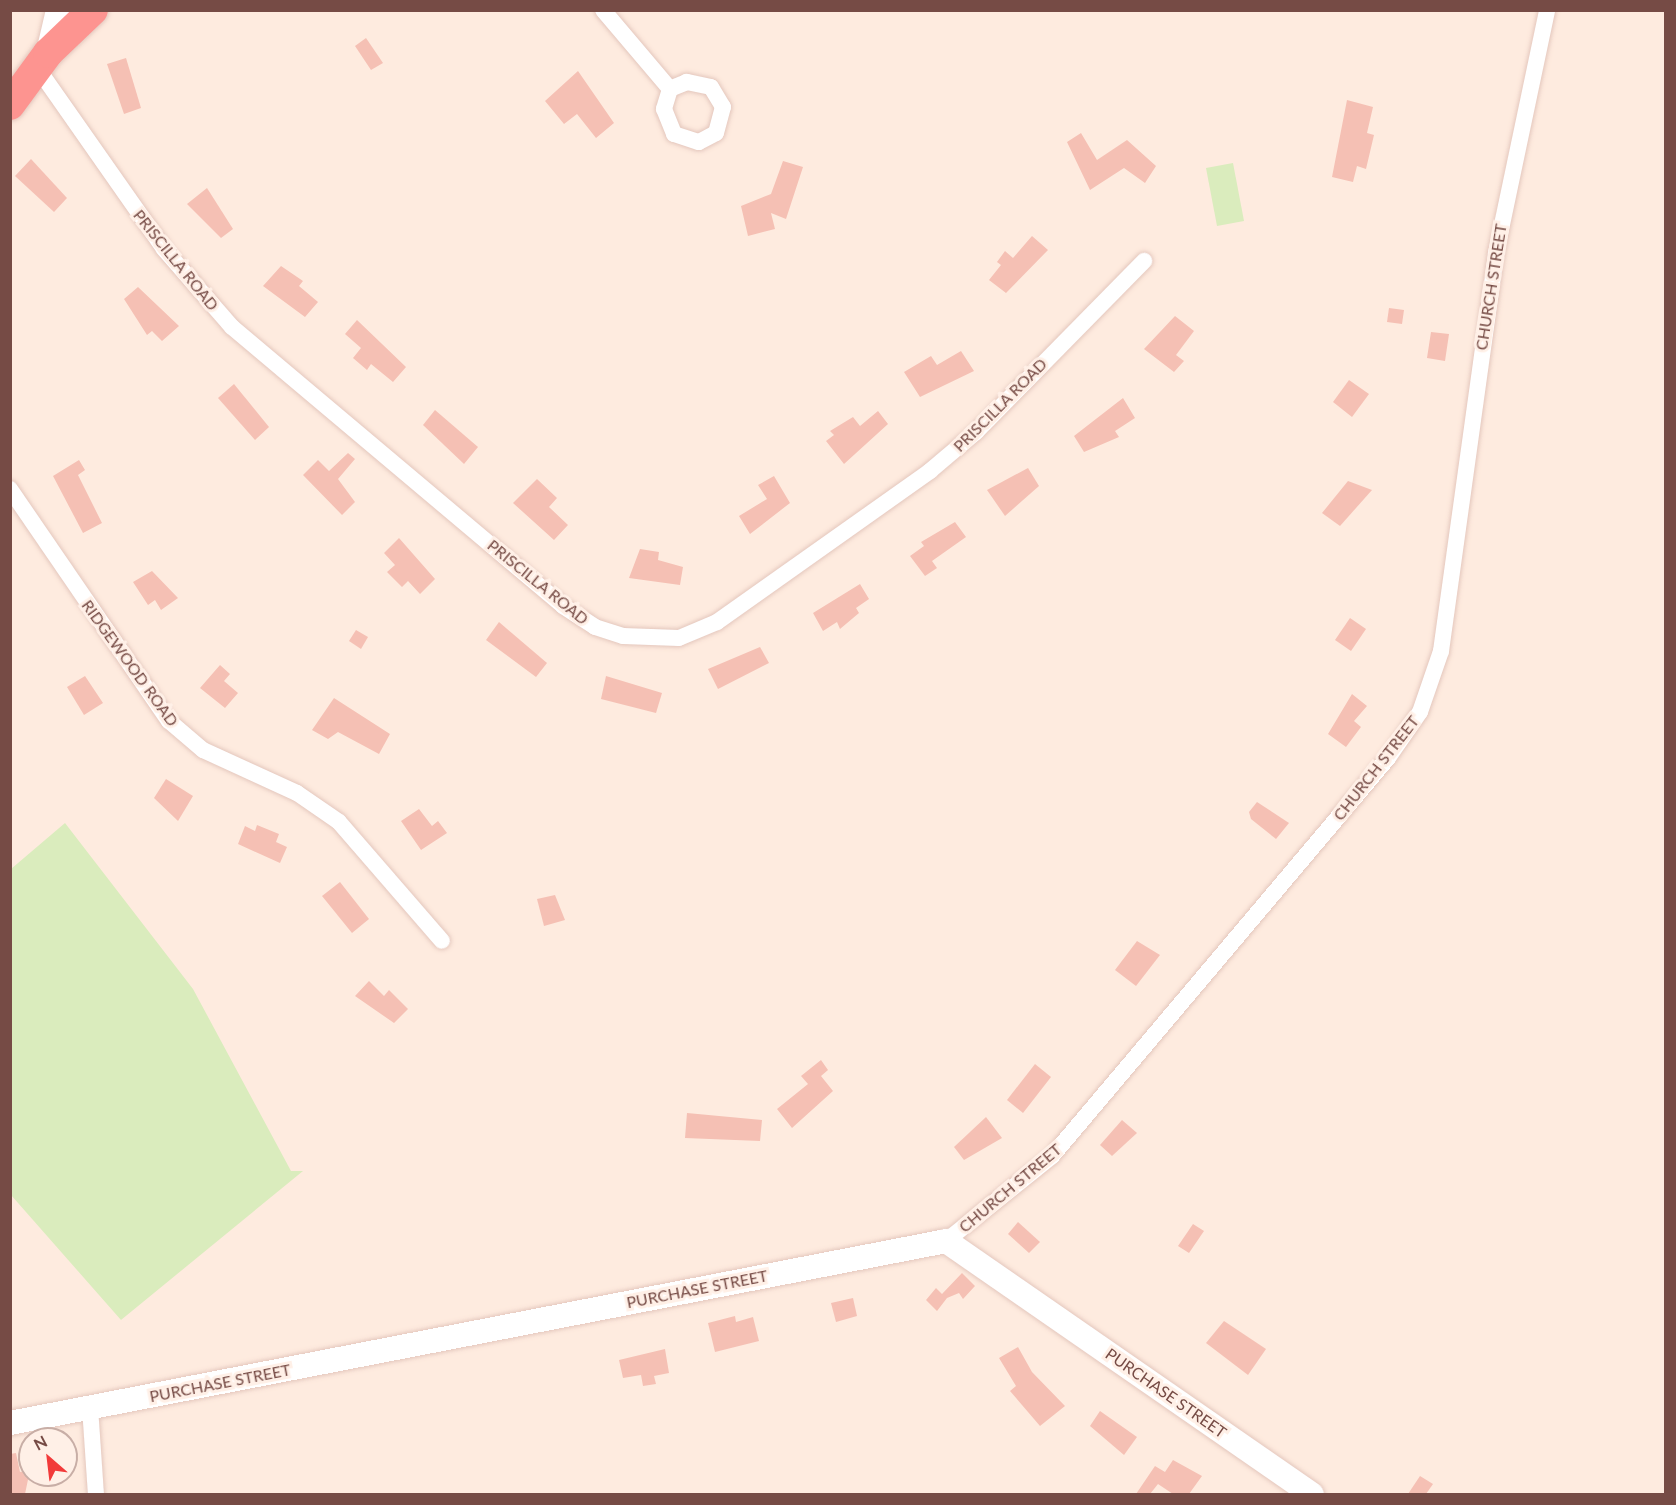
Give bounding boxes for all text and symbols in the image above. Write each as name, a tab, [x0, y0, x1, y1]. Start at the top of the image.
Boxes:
street label: PRISCILLA ROAD	[129, 205, 223, 315]
street label: CHURCH STREET	[1472, 222, 1510, 352]
street label: PRISCILLA ROAD	[949, 354, 1051, 456]
street label: PRISCILLA ROAD	[483, 535, 593, 629]
street label: RIDGEWOOD ROAD	[78, 596, 182, 730]
street label: CHURCH STREET	[1329, 712, 1423, 824]
street label: CHURCH STREET	[955, 1140, 1065, 1236]
street label: PURCHASE STREET	[625, 1266, 769, 1312]
street label: PURCHASE STREET	[1102, 1344, 1230, 1442]
street label: PURCHASE STREET	[148, 1360, 292, 1406]
north arrow	[18, 1427, 78, 1487]
text: N	[30, 1431, 50, 1454]

